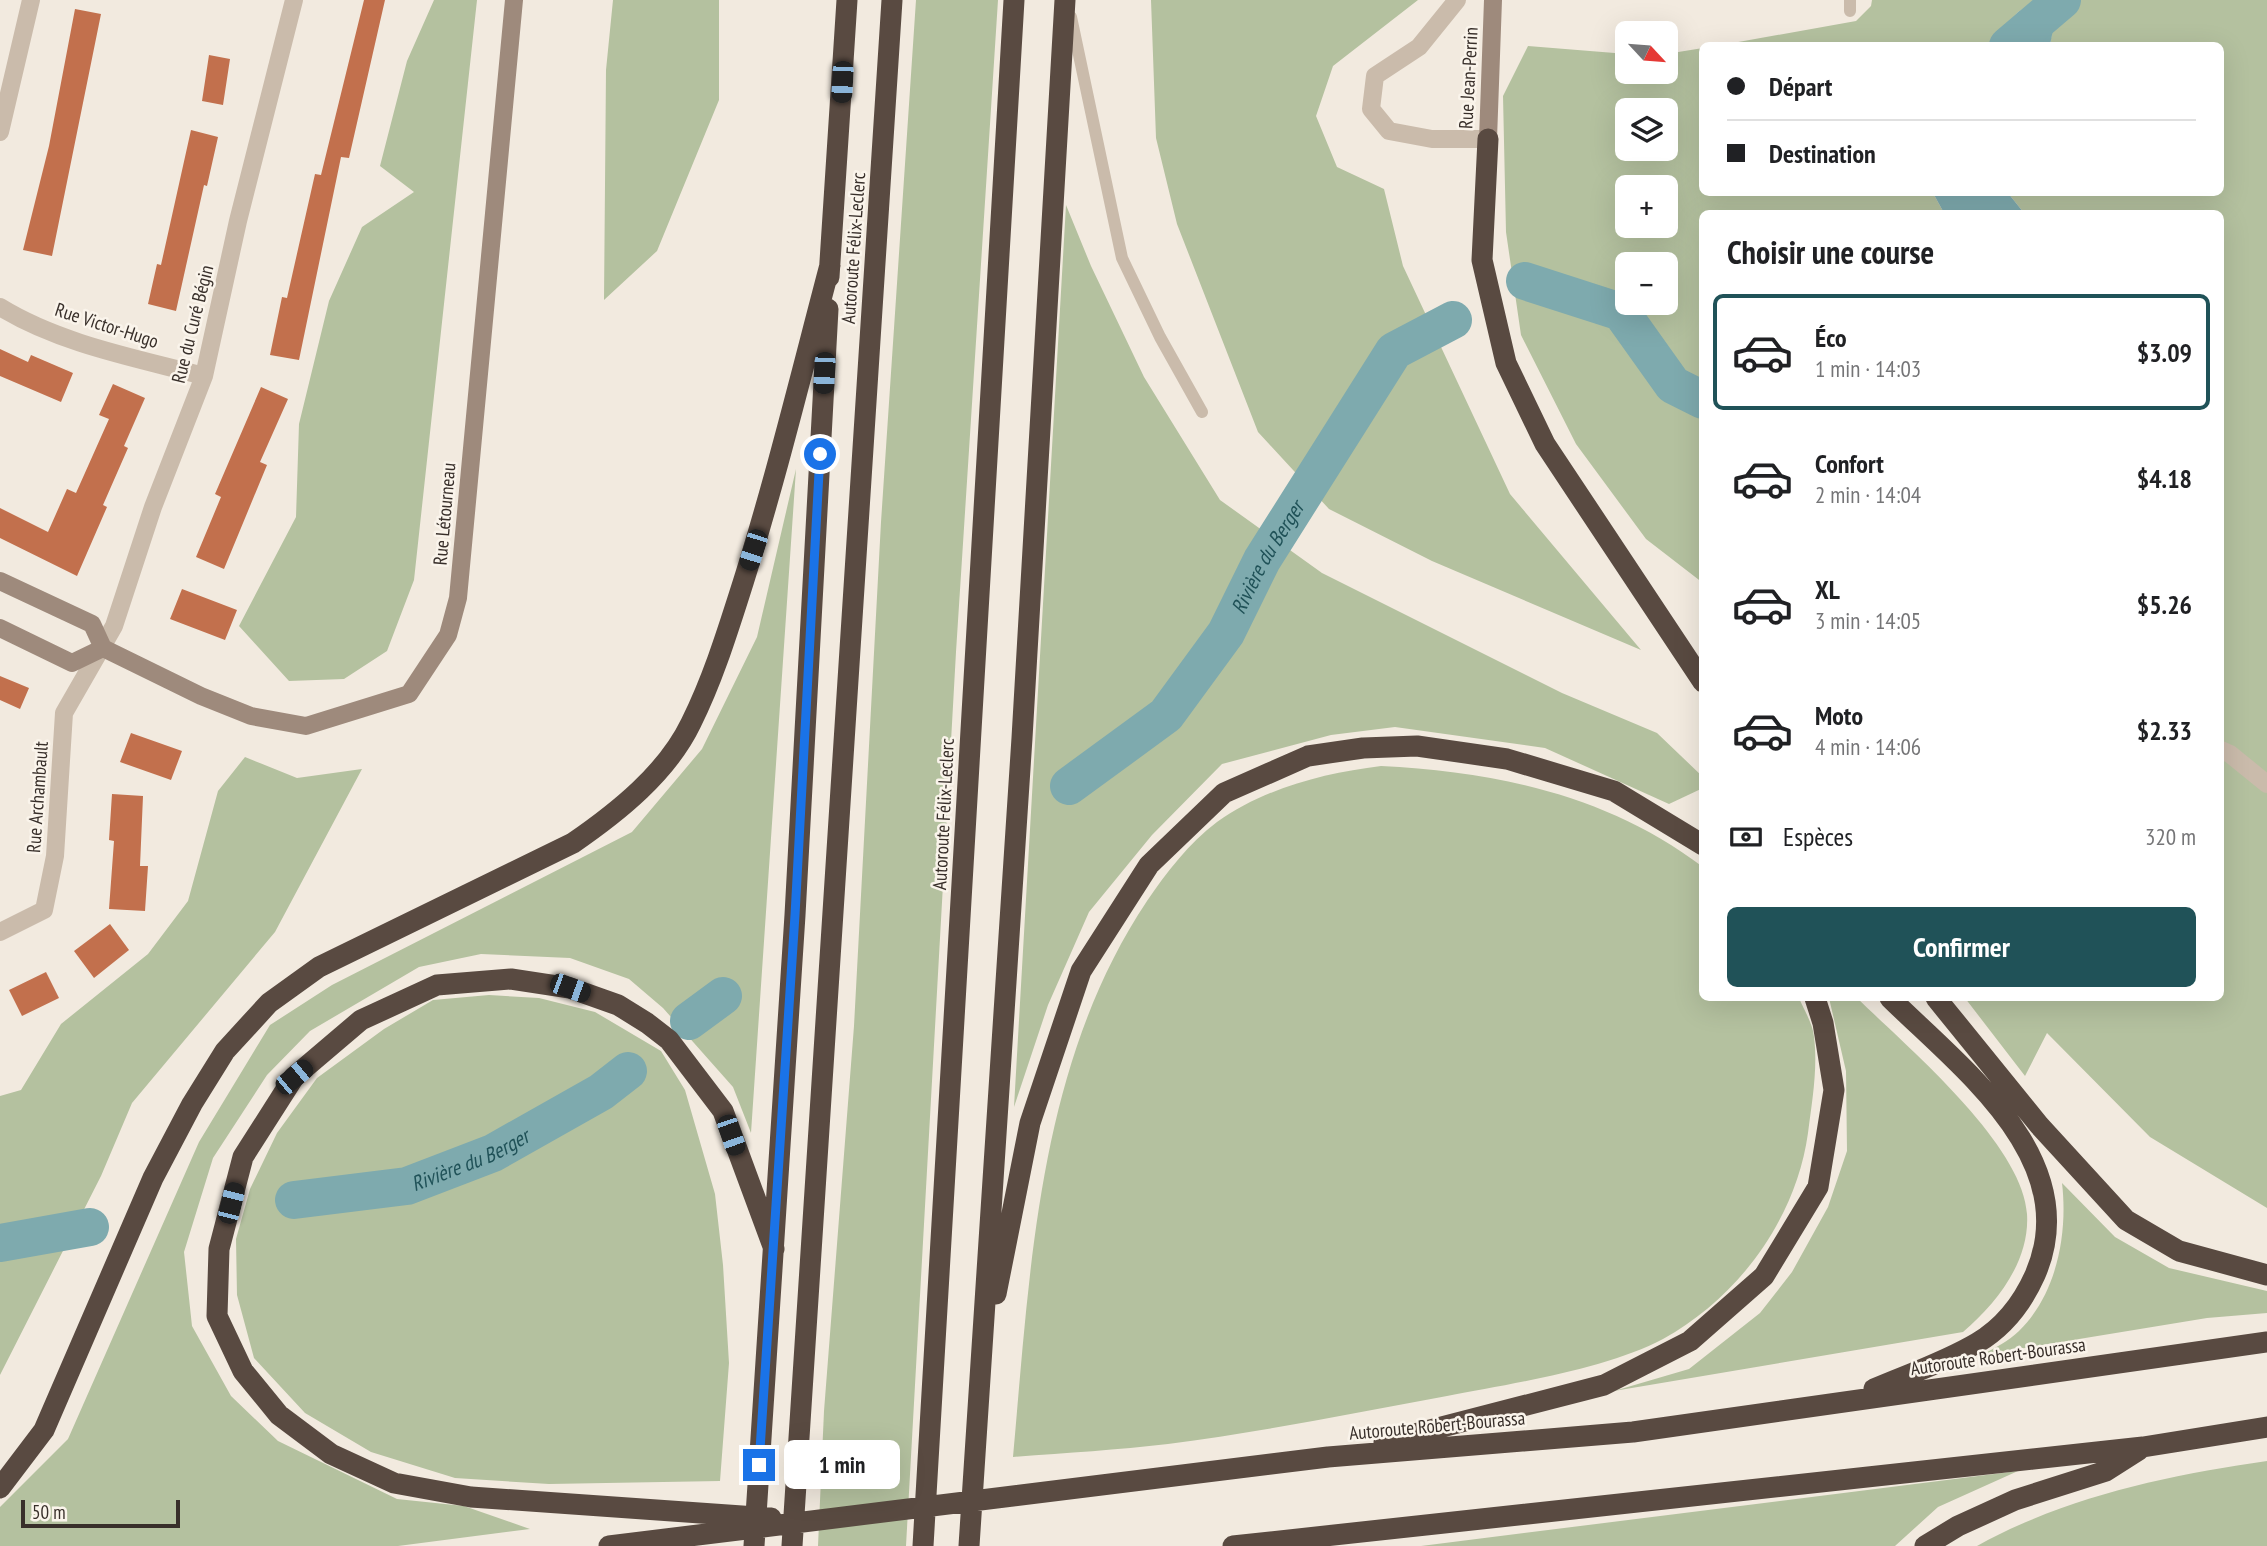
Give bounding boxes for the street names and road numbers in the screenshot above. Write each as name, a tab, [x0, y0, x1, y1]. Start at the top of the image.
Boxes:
street label: Rue Jean-Perrin	[1453, 26, 1483, 130]
street label: Autoroute Félix-Leclerc	[836, 171, 870, 325]
street label: Rue du Curé Bégin	[166, 262, 218, 386]
street label: Rue Victor-Hugo	[52, 297, 162, 353]
street label: Rue Létourneau	[428, 462, 460, 566]
street label: Autoroute Félix-Leclerc	[927, 737, 959, 890]
street label: Rue Archambault	[21, 740, 53, 854]
street label: Autoroute Robert-Bourassa	[1909, 1332, 2087, 1380]
street label: Autoroute Robert-Bourassa	[1348, 1405, 1526, 1445]

